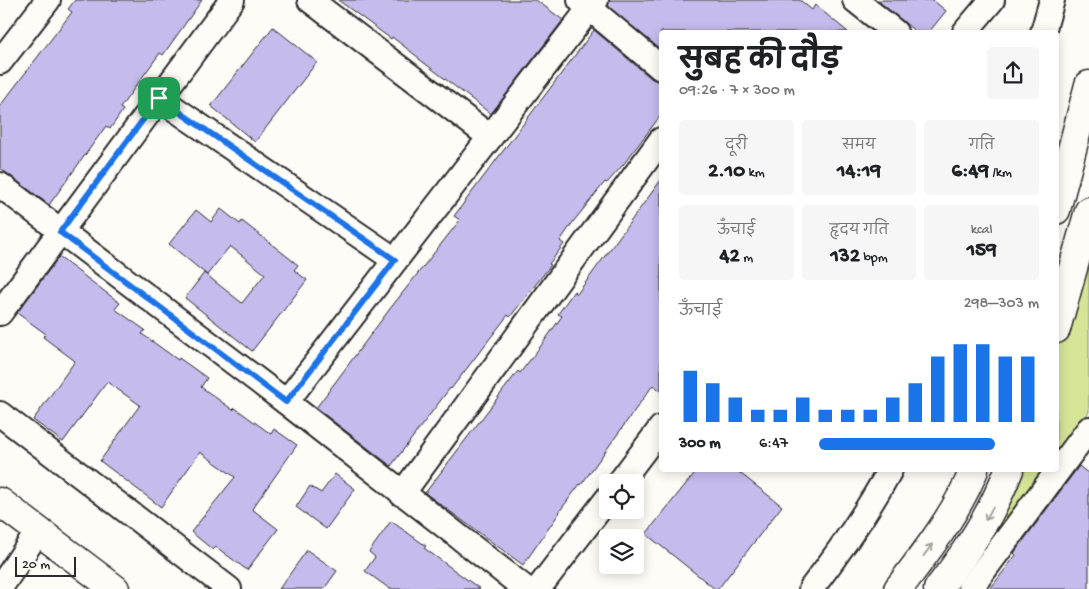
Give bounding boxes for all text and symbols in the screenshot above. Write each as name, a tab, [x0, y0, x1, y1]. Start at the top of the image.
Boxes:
text: सुबह की दौड़	[679, 46, 840, 79]
button: share	[987, 47, 1039, 99]
pin	[138, 77, 180, 119]
text: 09:26 · 7 × 300 m	[679, 82, 795, 101]
icon: arrive	[145, 84, 173, 112]
text: दूरी	[725, 138, 747, 155]
text: समय	[842, 138, 876, 155]
text: गति	[969, 138, 994, 155]
text: 2.10	[708, 160, 745, 185]
text: 14:19	[837, 160, 881, 185]
text: 6:49	[951, 160, 989, 185]
text: km	[745, 165, 765, 182]
text: /km	[989, 165, 1012, 182]
text: kcal	[971, 222, 993, 239]
text: ऊँचाई	[718, 223, 755, 240]
text: हृदय गति	[829, 223, 889, 240]
text: 159	[967, 239, 997, 264]
text: 42	[720, 245, 740, 270]
text: 132	[830, 245, 860, 270]
text: m	[740, 250, 753, 267]
text: bpm	[860, 250, 888, 267]
text: 298–303 m	[964, 295, 1039, 314]
text: ऊँचाई	[679, 303, 722, 322]
text: 300 m	[679, 435, 721, 454]
text: 6:47	[759, 435, 788, 454]
map controls	[599, 474, 644, 574]
button: locate	[599, 474, 644, 519]
one-way arrow	[984, 507, 994, 522]
button: layers	[599, 529, 644, 574]
one-way arrow	[922, 544, 933, 557]
scale bar	[15, 554, 76, 577]
text: 20 m	[22, 557, 50, 574]

